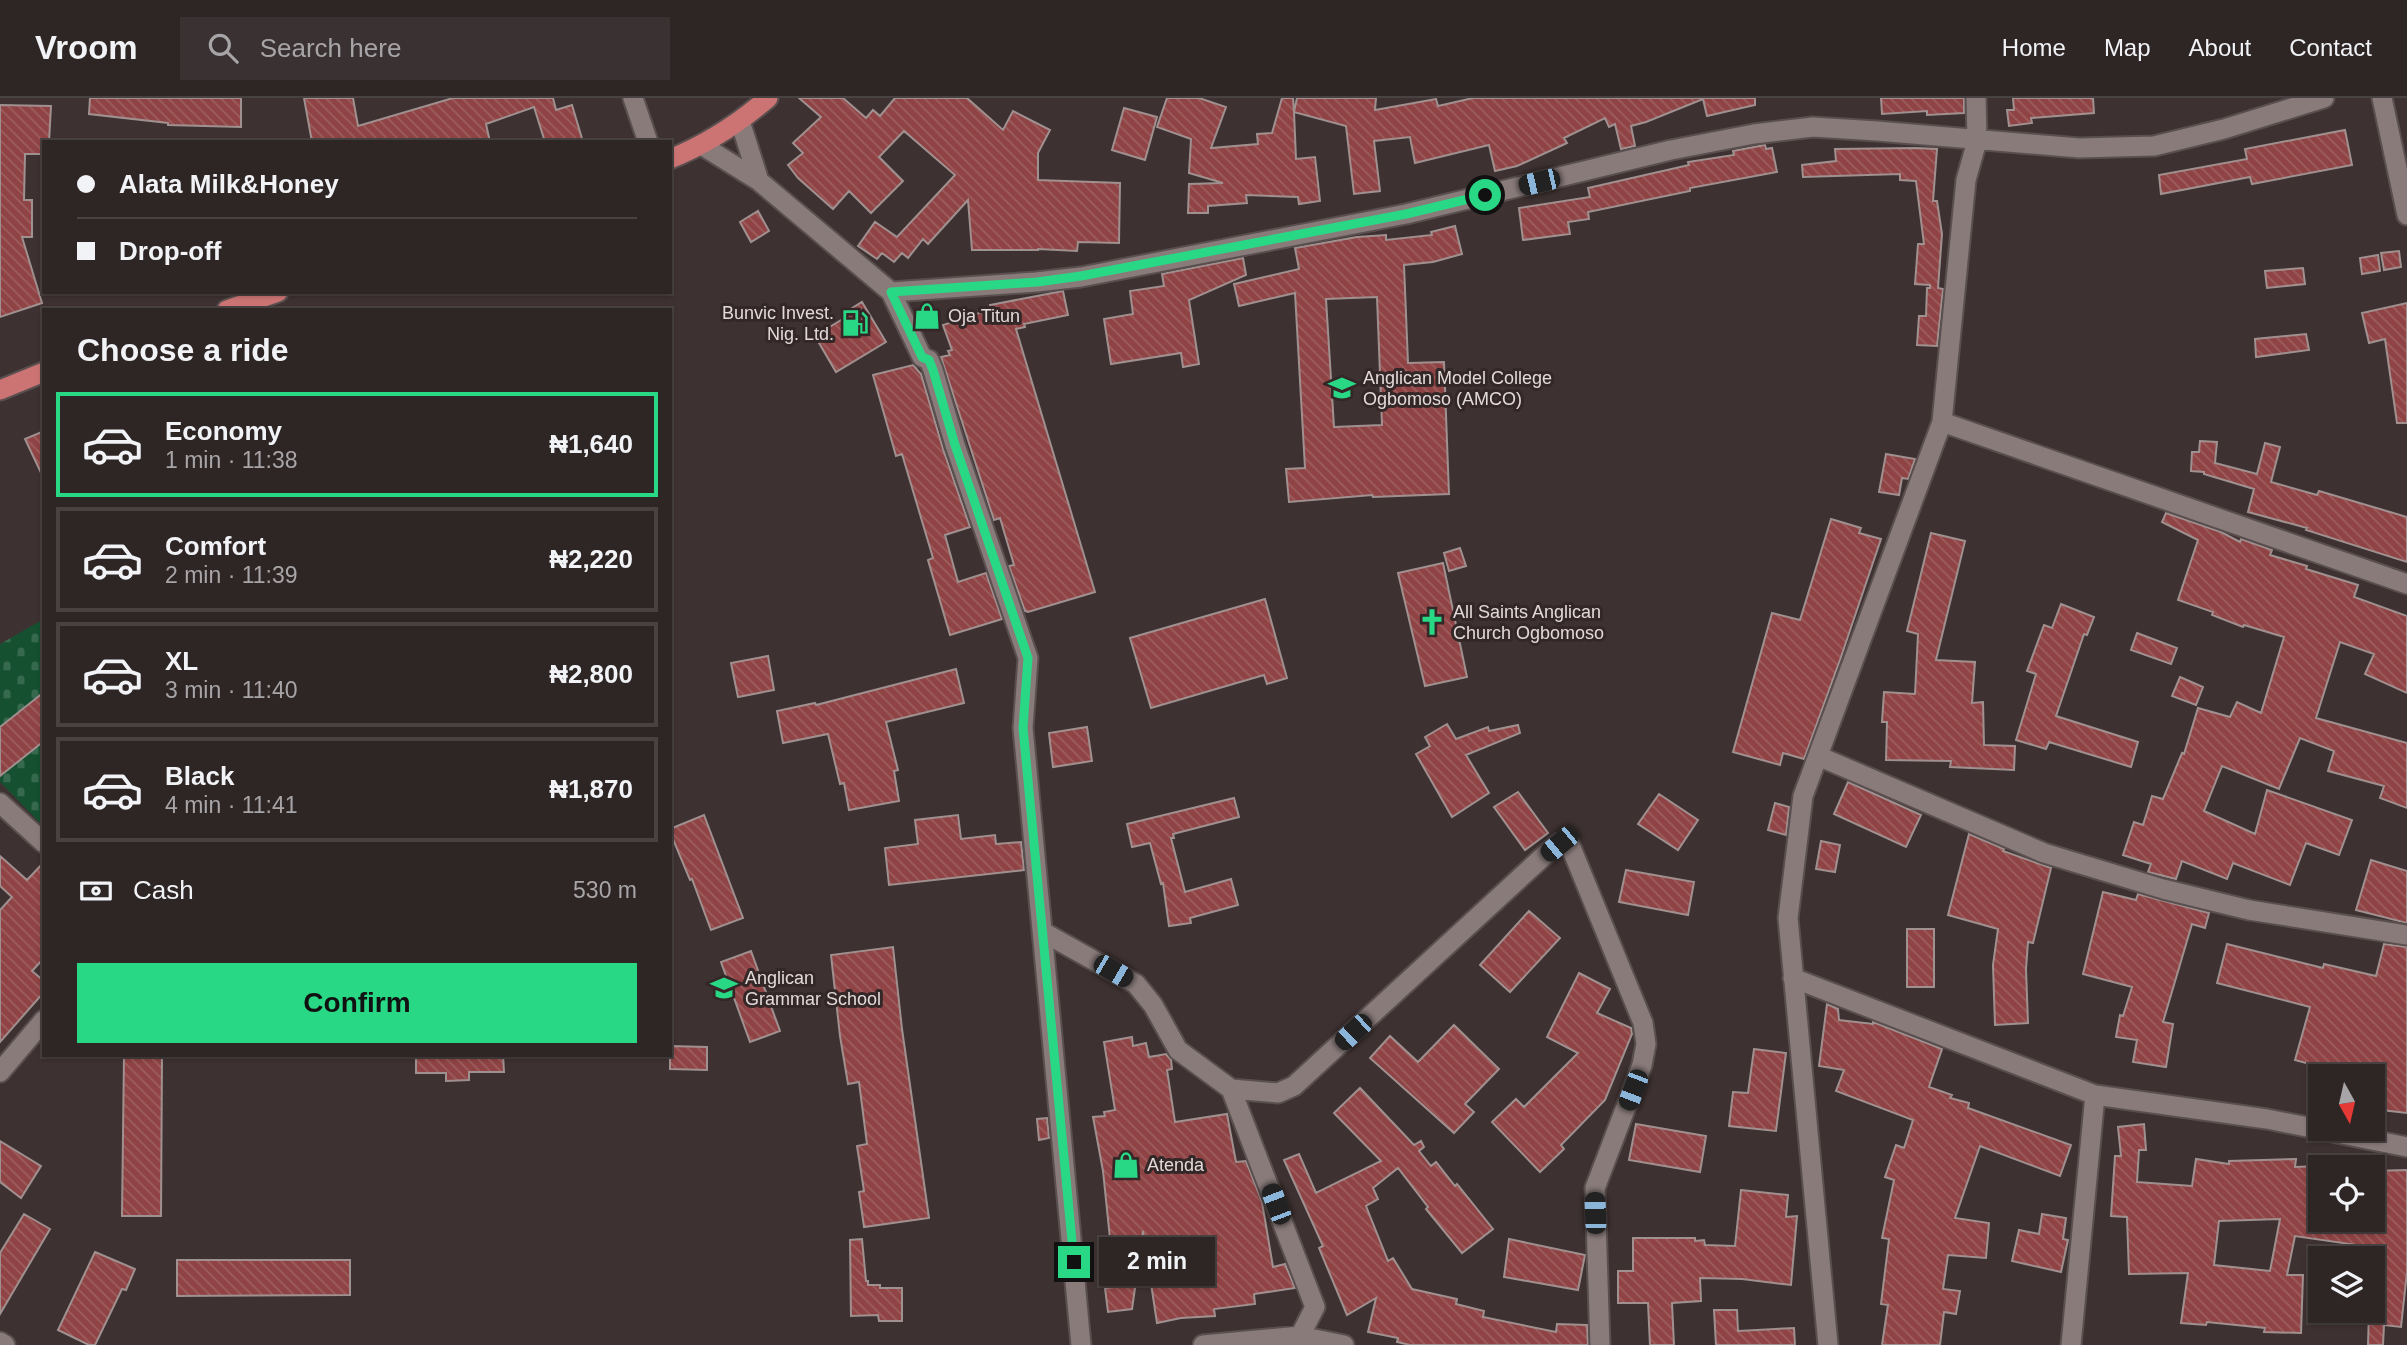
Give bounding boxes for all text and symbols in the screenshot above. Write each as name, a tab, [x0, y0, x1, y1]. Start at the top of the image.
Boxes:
search box	[180, 17, 670, 80]
text: Vroom	[35, 29, 138, 66]
icon: search	[204, 29, 242, 67]
text: Search here	[260, 33, 401, 63]
text: Home	[2002, 34, 2066, 61]
text: Map	[2104, 34, 2151, 61]
text: About	[2189, 34, 2251, 61]
text: Contact	[2289, 34, 2372, 61]
car	[1517, 167, 1562, 197]
text: Alata Milk&Honey	[119, 169, 339, 199]
route start	[1469, 179, 1501, 211]
text: Drop-off	[119, 236, 222, 266]
shop icon: Oja Titun	[912, 301, 942, 331]
place label: Bunvic Invest. Nig. Ltd.	[722, 303, 834, 344]
place label: Oja Titun	[948, 306, 1020, 326]
fuel station icon: Bunvic Invest. Nig. Ltd.	[840, 308, 870, 338]
text: Choose a ride	[77, 332, 289, 368]
place label: Anglican Model College Ogbomoso (AMCO)	[1363, 368, 1552, 409]
school or university icon: Anglican Model College Ogbomoso (AMCO)	[1327, 373, 1357, 403]
icon: car	[81, 413, 144, 476]
text: Economy	[165, 416, 282, 446]
text: ₦1,640	[549, 429, 633, 459]
text: 1 min · 11:38	[165, 447, 298, 473]
icon: car	[81, 528, 144, 591]
text: Comfort	[165, 531, 266, 561]
text: ₦2,220	[549, 544, 633, 574]
text: 2 min · 11:39	[165, 562, 298, 588]
place label: All Saints Anglican Church Ogbomoso	[1453, 602, 1604, 643]
church icon: All Saints Anglican Church Ogbomoso	[1417, 607, 1447, 637]
icon: car	[81, 643, 144, 706]
text: XL	[165, 646, 198, 676]
text: ₦2,800	[549, 659, 633, 689]
text: 3 min · 11:40	[165, 677, 298, 703]
icon: car	[81, 758, 144, 821]
text: Black	[165, 761, 234, 791]
text: ₦1,870	[549, 774, 633, 804]
text: 4 min · 11:41	[165, 792, 298, 818]
car	[1537, 822, 1582, 866]
icon: cash	[77, 872, 115, 910]
text: Cash	[133, 875, 194, 905]
text: 530 m	[573, 877, 637, 903]
car	[1090, 951, 1137, 991]
button: Confirm	[77, 963, 637, 1043]
place label: Anglican Grammar School	[745, 968, 881, 1009]
school or university icon: Anglican Grammar School	[709, 973, 739, 1003]
car	[1331, 1010, 1376, 1054]
north arrow	[2308, 1064, 2385, 1141]
map controls	[2308, 1064, 2385, 1323]
car	[1616, 1067, 1651, 1113]
shop icon: Atenda	[1111, 1150, 1141, 1180]
place label: Atenda	[1147, 1155, 1205, 1175]
button: locate	[2308, 1155, 2385, 1232]
car	[1259, 1181, 1294, 1227]
car	[1584, 1192, 1607, 1234]
callout: 2 min	[1098, 1238, 1214, 1286]
route end	[1058, 1246, 1090, 1278]
button: layers	[2308, 1246, 2385, 1323]
text: 2 min	[1127, 1248, 1187, 1274]

